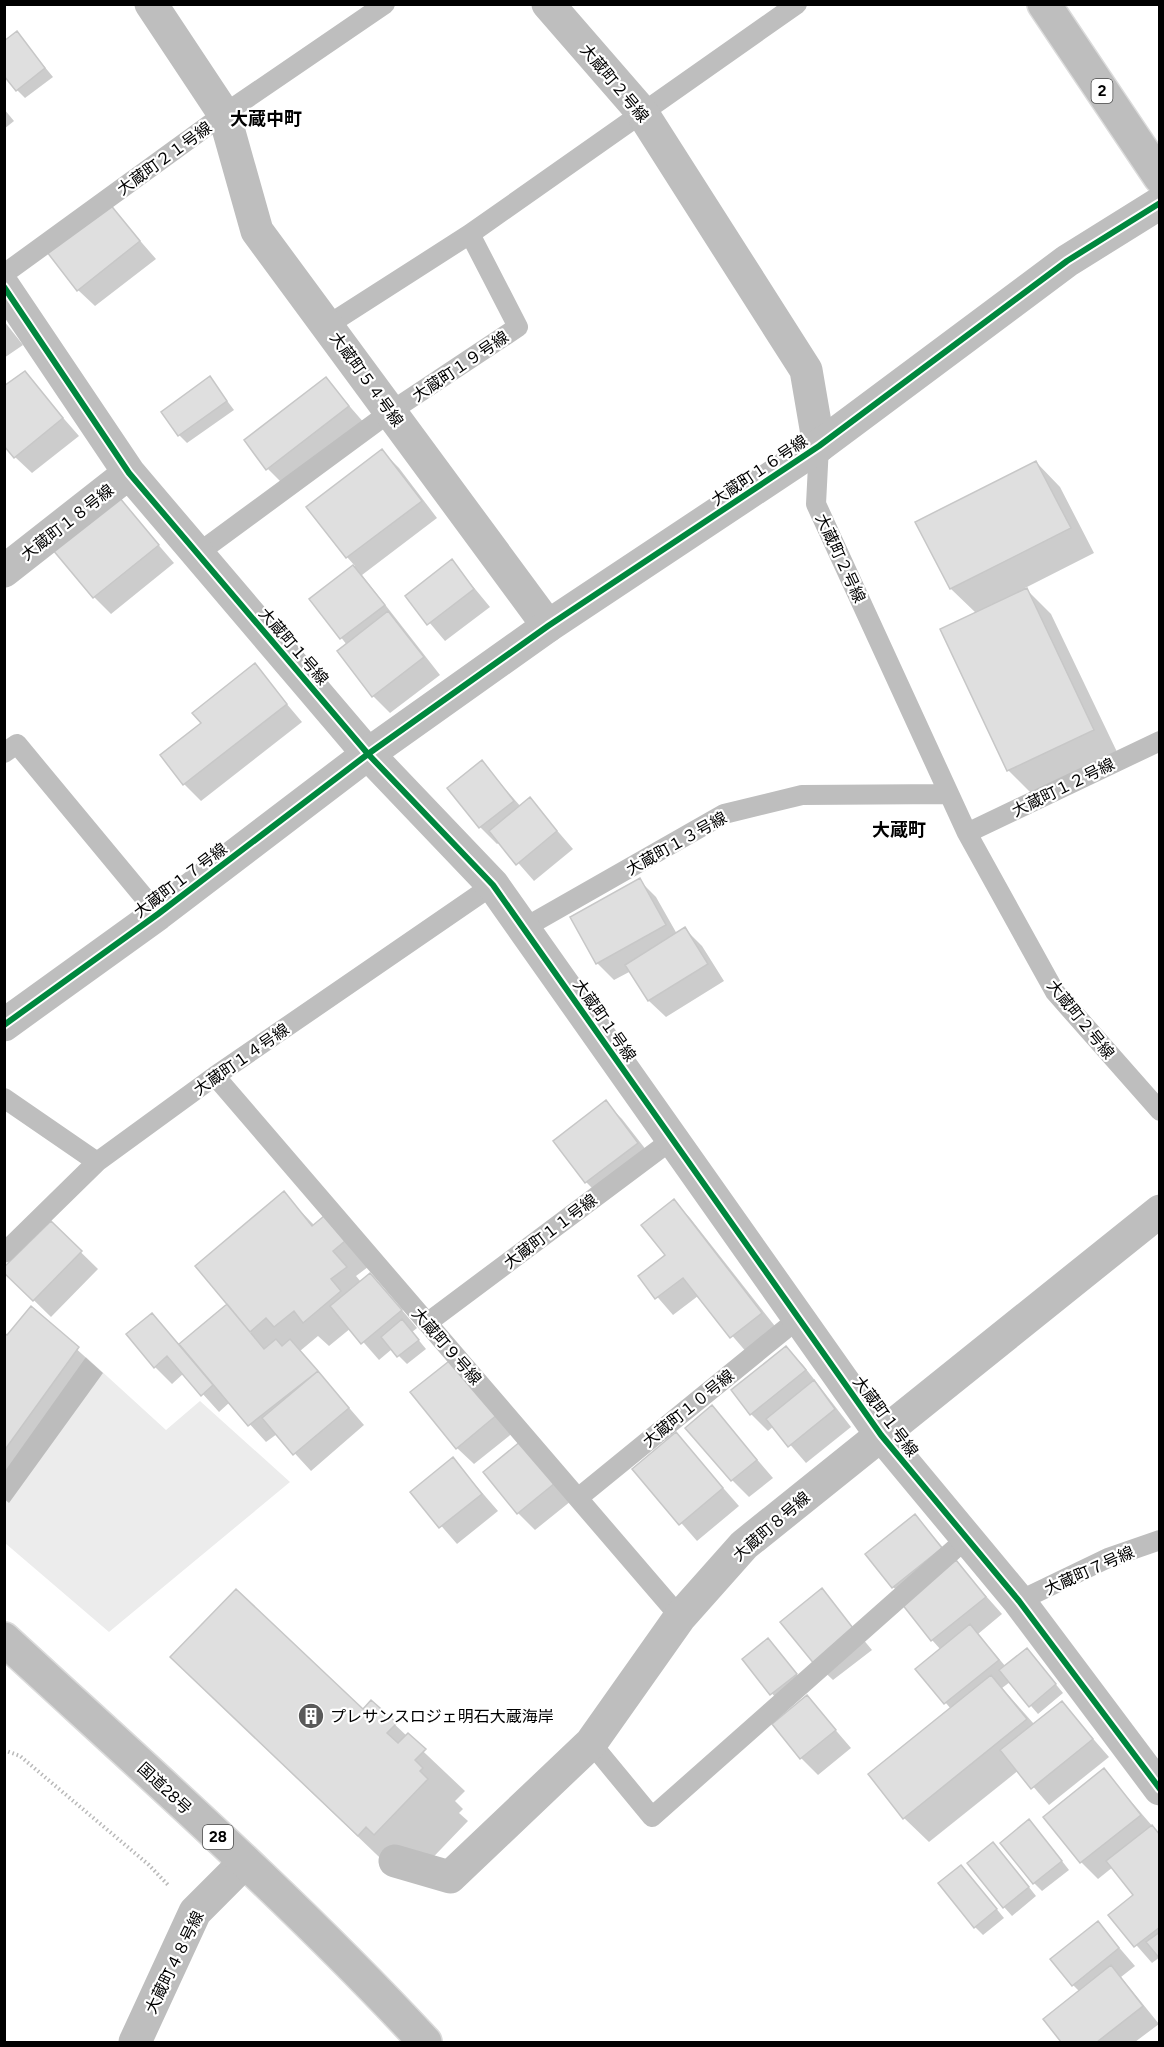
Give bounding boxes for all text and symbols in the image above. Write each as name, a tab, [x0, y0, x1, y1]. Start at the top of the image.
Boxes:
street label: 大蔵町２号線	[576, 40, 653, 126]
road number: 2	[1092, 79, 1112, 103]
district label: 大蔵中町	[230, 108, 302, 130]
street label: 大蔵町２１号線	[113, 118, 215, 199]
street label: 大蔵町１９号線	[409, 327, 512, 406]
street label: 大蔵町５４号線	[326, 328, 407, 430]
street label: 大蔵町１６号線	[708, 431, 811, 510]
street label: 大蔵町１８号線	[17, 480, 117, 564]
street label: 大蔵町２号線	[812, 511, 869, 606]
street label: 大蔵町１号線	[255, 604, 332, 689]
street label: 大蔵町１２号線	[1009, 754, 1118, 821]
street label: 大蔵町１３号線	[623, 808, 730, 879]
district label: 大蔵町	[872, 819, 926, 841]
street label: 大蔵町１７号線	[130, 839, 231, 922]
street label: 大蔵町１号線	[569, 976, 640, 1065]
street label: 大蔵町２号線	[1043, 976, 1118, 1063]
street label: 大蔵町１４号線	[190, 1020, 293, 1099]
street label: 大蔵町１１号線	[500, 1190, 601, 1273]
street label: 大蔵町９号線	[408, 1304, 485, 1389]
street label: 大蔵町１０号線	[639, 1366, 738, 1451]
street label: 大蔵町１号線	[849, 1372, 922, 1460]
street label: 大蔵町８号線	[729, 1488, 814, 1565]
street label: 大蔵町７号線	[1041, 1542, 1137, 1599]
building icon: プレサンスロジェ明石大蔵海岸	[296, 1701, 326, 1731]
place label: プレサンスロジェ明石大蔵海岸	[330, 1707, 554, 1726]
street label: 国道28号	[134, 1759, 196, 1818]
road number: 28	[203, 1825, 233, 1849]
street label: 大蔵町４８号線	[141, 1908, 208, 2017]

